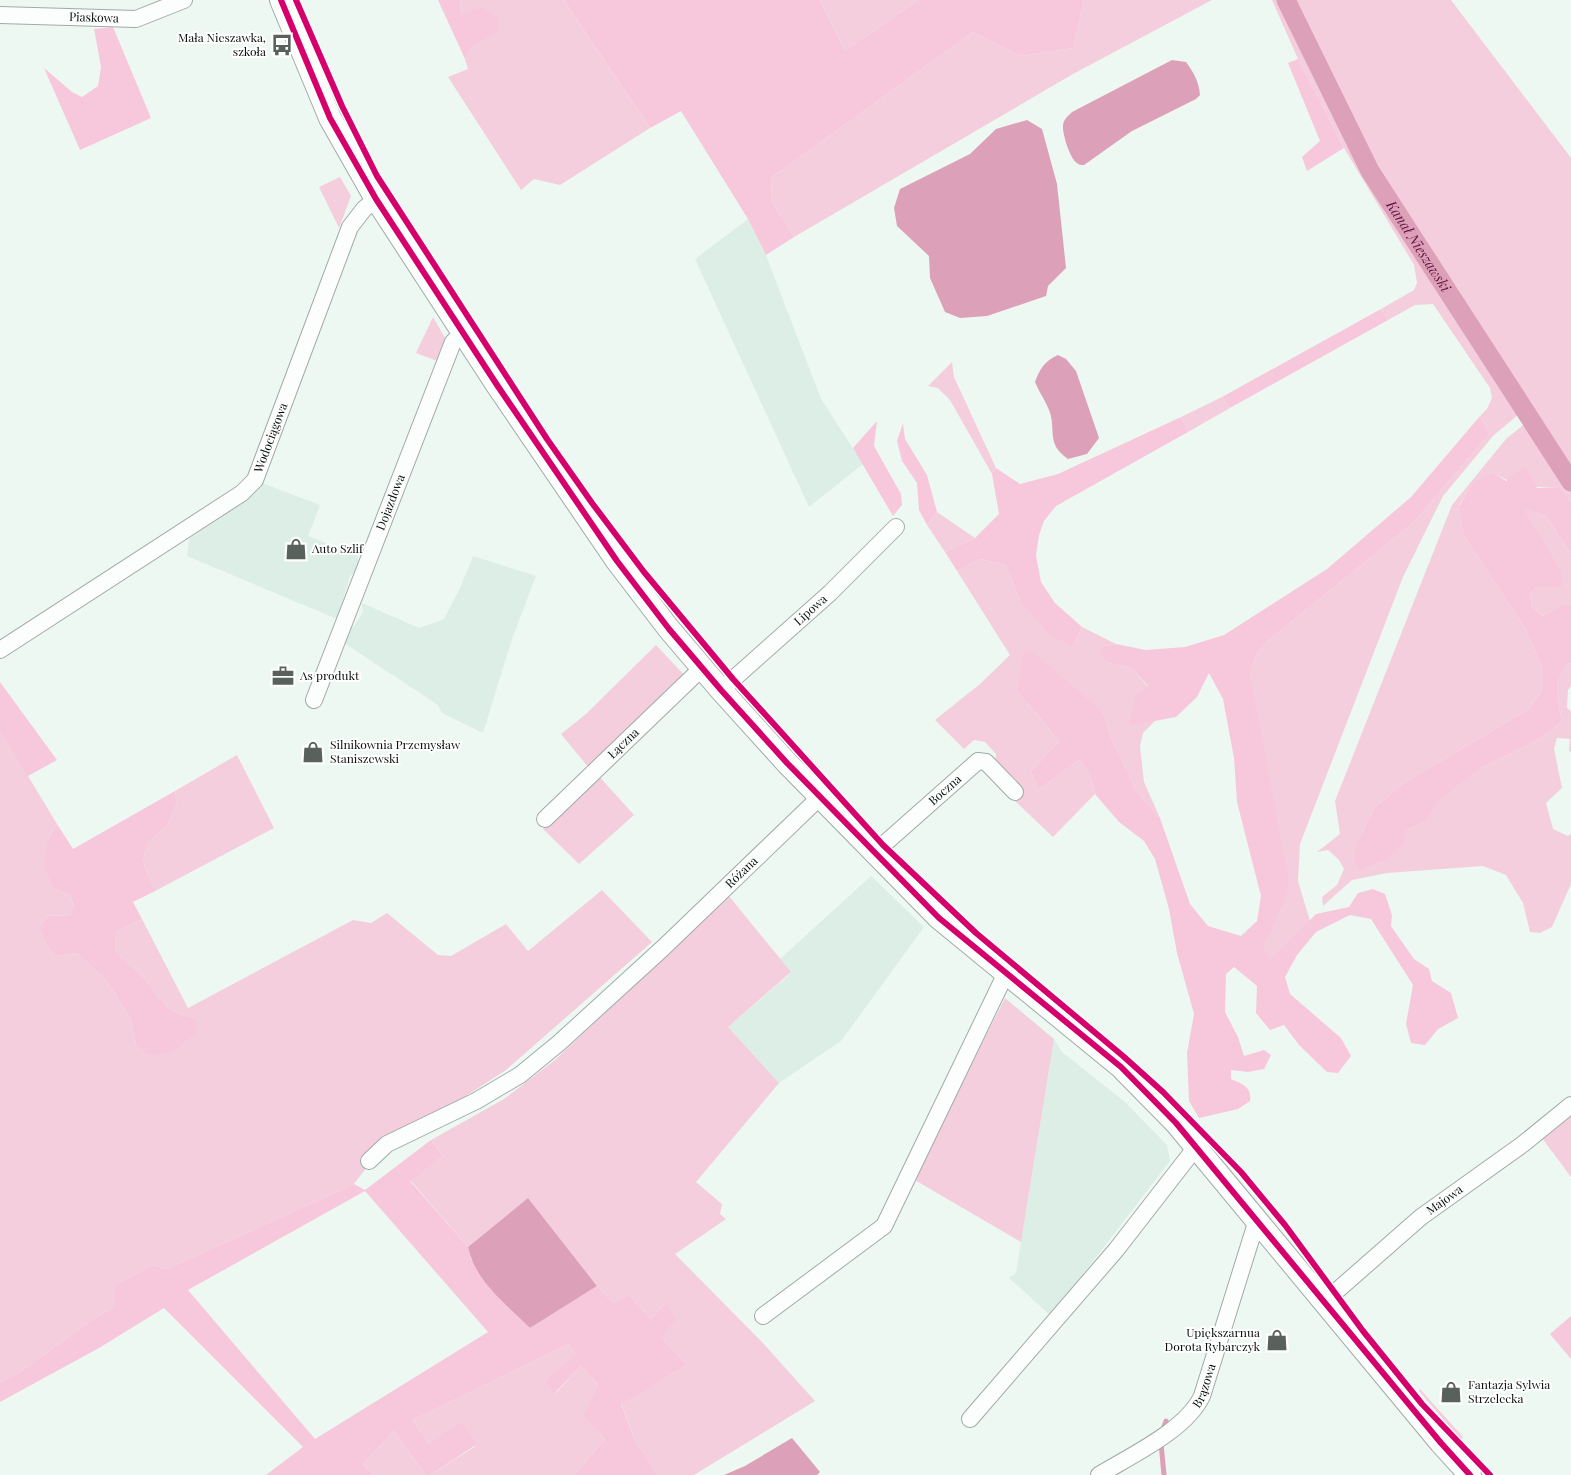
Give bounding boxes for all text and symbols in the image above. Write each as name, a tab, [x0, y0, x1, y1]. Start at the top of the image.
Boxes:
street label: Piaskowa	[69, 8, 119, 25]
place label: Mała Nieszawka, szkoła	[178, 29, 266, 59]
bus stop icon: Mała Nieszawka, szkoła	[269, 32, 295, 58]
water label: Kanał Nieszawski	[1382, 196, 1456, 296]
street label: Wodociągowa	[249, 400, 290, 475]
street label: Dojazdowa	[372, 472, 408, 532]
shop icon: Auto Szlif	[283, 536, 309, 562]
place label: Auto Szlif	[311, 540, 364, 556]
street label: Lipowa	[790, 590, 830, 628]
office icon: As produkt	[270, 663, 296, 689]
place label: As produkt	[299, 667, 360, 683]
street label: Łączna	[604, 724, 642, 762]
place label: Silnikownia Przemysław Staniszewski	[330, 736, 461, 766]
shop icon: Silnikownia Przemysław Staniszewski	[300, 739, 326, 765]
street label: Boczna	[925, 770, 964, 808]
street label: Różana	[721, 852, 761, 891]
street label: Majowa	[1423, 1181, 1465, 1218]
place label: Upiększarnua Dorota Rybarczyk	[1165, 1324, 1260, 1354]
shop icon: Upiększarnua Dorota Rybarczyk	[1264, 1327, 1290, 1353]
street label: Brązowa	[1188, 1361, 1219, 1411]
place label: Fantazja Sylwia Strzelecka	[1468, 1376, 1550, 1406]
shop icon: Fantazja Sylwia Strzelecka	[1438, 1379, 1464, 1405]

